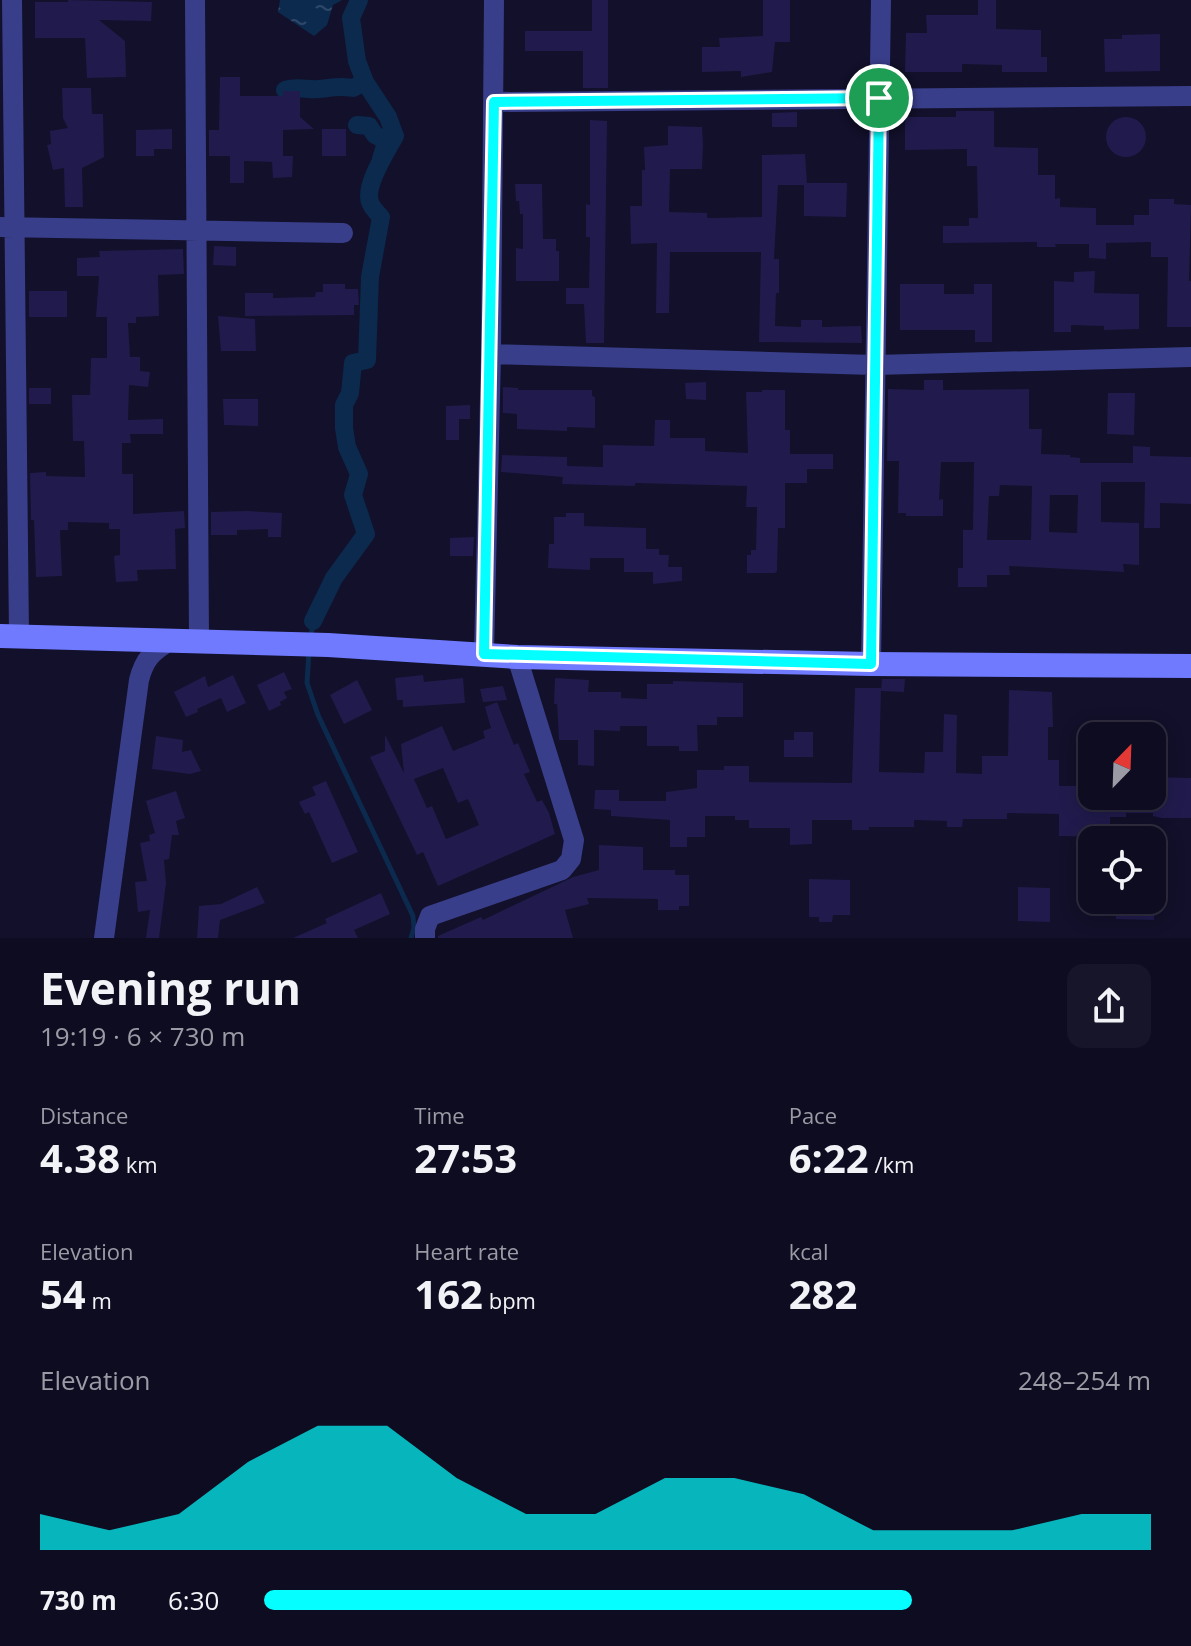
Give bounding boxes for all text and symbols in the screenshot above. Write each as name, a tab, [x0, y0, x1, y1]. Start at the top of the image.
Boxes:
pin	[845, 64, 913, 132]
icon: arrive	[857, 76, 901, 120]
north arrow	[1078, 722, 1166, 810]
map controls	[1078, 722, 1166, 914]
button: locate	[1078, 826, 1166, 914]
text: Evening run	[40, 958, 301, 1018]
button: share	[1067, 964, 1151, 1048]
text: 19:19 · 6 × 730 m	[40, 1018, 245, 1054]
text: Distance	[40, 1100, 128, 1130]
text: Time	[414, 1100, 465, 1130]
text: Pace	[789, 1100, 837, 1130]
text: 4.38	[40, 1130, 120, 1185]
text: 27:53	[414, 1130, 517, 1185]
text: 6:22	[789, 1130, 869, 1185]
text: km	[120, 1149, 158, 1179]
text: /km	[869, 1149, 914, 1179]
text: Elevation	[40, 1236, 133, 1266]
text: Heart rate	[414, 1236, 519, 1266]
text: kcal	[789, 1236, 829, 1266]
text: 54	[40, 1266, 86, 1321]
text: 162	[414, 1266, 483, 1321]
text: 282	[789, 1266, 857, 1321]
text: m	[86, 1285, 112, 1315]
text: bpm	[483, 1285, 536, 1315]
text: Elevation	[40, 1362, 150, 1398]
text: 248–254 m	[1018, 1362, 1151, 1398]
text: 730 m	[40, 1582, 117, 1618]
text: 6:30	[168, 1582, 219, 1618]

